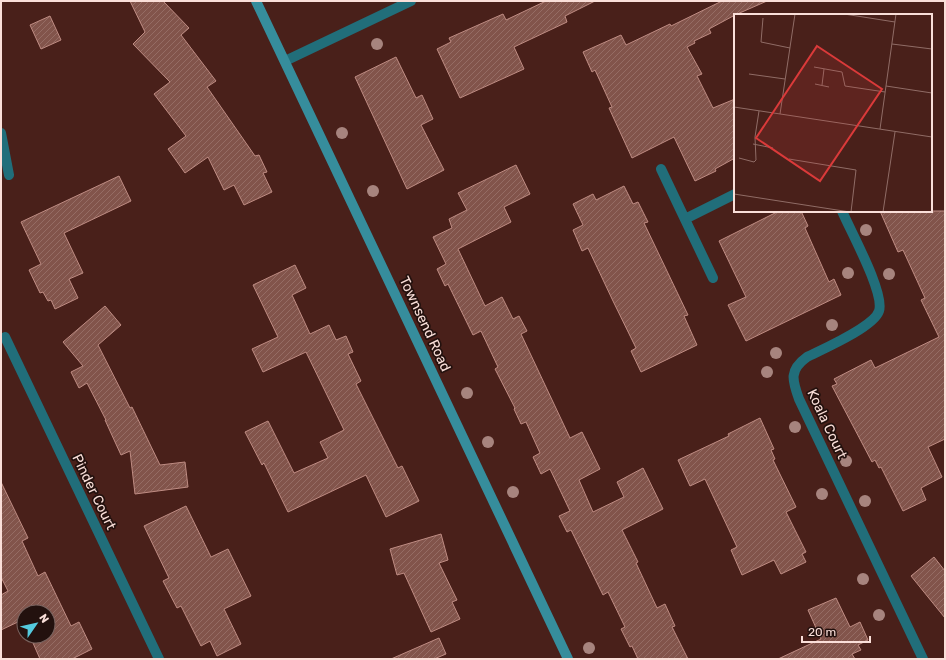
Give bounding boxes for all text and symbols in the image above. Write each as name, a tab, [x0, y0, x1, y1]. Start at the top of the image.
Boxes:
inset map	[734, 14, 932, 212]
street label: Townsend Road	[396, 274, 454, 374]
street label: Koala Court	[803, 386, 851, 462]
street label: Pinder Court	[68, 451, 120, 533]
north arrow	[16, 604, 56, 644]
text: N	[36, 612, 52, 626]
scale bar	[802, 618, 870, 644]
text: 20 m	[808, 625, 836, 639]

